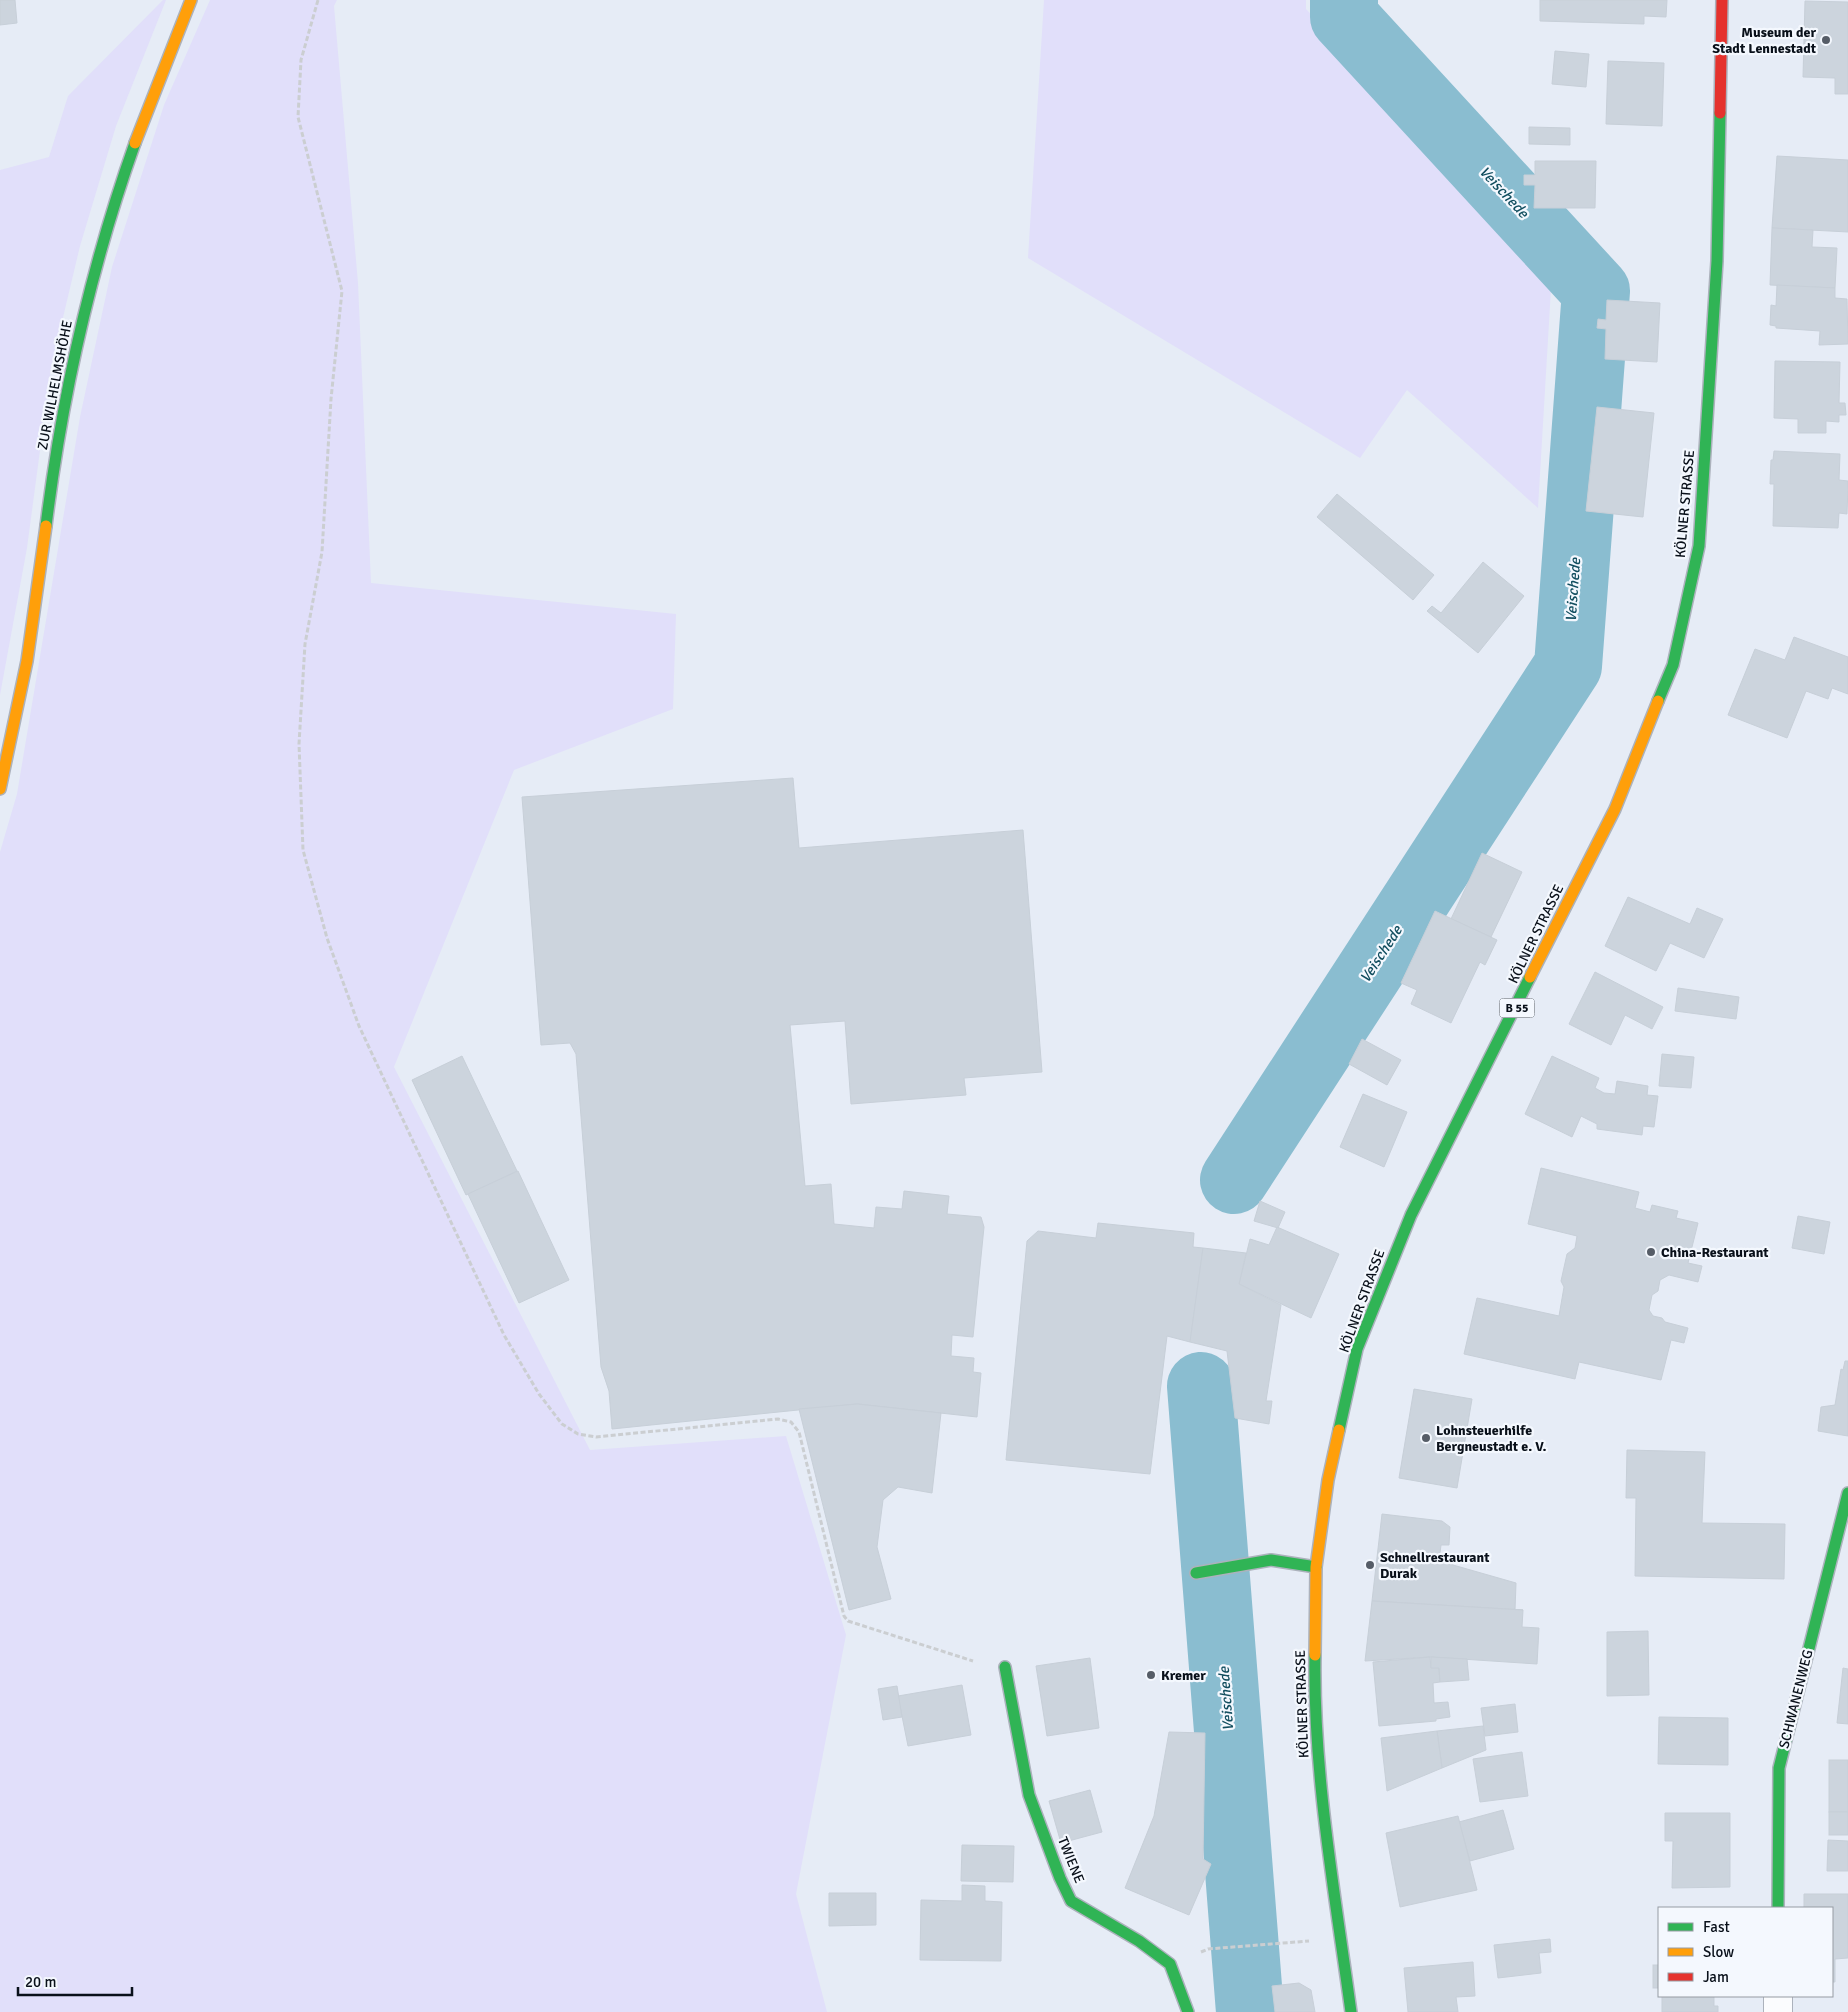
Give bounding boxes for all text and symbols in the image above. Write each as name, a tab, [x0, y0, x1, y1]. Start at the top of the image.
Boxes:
place label: Museum der Stadt Lennestadt	[1712, 24, 1817, 57]
marker: Museum der Stadt Lennestadt	[1820, 34, 1832, 46]
water label: Veischede	[1476, 162, 1533, 223]
street label: ZUR WILHELMSHÖHE	[34, 319, 76, 451]
street label: KÖLNER STRASSE	[1672, 449, 1698, 559]
water label: Veischede	[1562, 556, 1584, 623]
street label: KÖLNER STRASSE	[1505, 882, 1567, 986]
water label: Veischede	[1356, 921, 1407, 986]
road number: B 55	[1500, 998, 1534, 1018]
place label: China-Restaurant	[1661, 1244, 1769, 1261]
marker: China-Restaurant	[1645, 1246, 1657, 1258]
street label: KÖLNER STRASSE	[1335, 1247, 1389, 1355]
place label: Lohnsteuerhilfe Bergneustadt e. V.	[1436, 1422, 1547, 1455]
marker: Lohnsteuerhilfe Bergneustadt e. V.	[1420, 1432, 1432, 1444]
place label: Schnellrestaurant Durak	[1380, 1549, 1490, 1582]
marker: Schnellrestaurant Durak	[1364, 1559, 1376, 1571]
street label: SCHWANENWEG	[1775, 1648, 1817, 1750]
street label: KÖLNER STRASSE	[1292, 1650, 1312, 1758]
water label: Veischede	[1215, 1665, 1237, 1732]
place label: Kremer	[1161, 1667, 1206, 1684]
marker: Kremer	[1145, 1669, 1157, 1681]
street label: TWIENE	[1054, 1834, 1088, 1886]
legend	[1658, 1907, 1833, 1997]
text: Fast	[1703, 1918, 1730, 1936]
text: Slow	[1703, 1943, 1734, 1961]
scale bar	[18, 1964, 131, 1996]
text: Jam	[1703, 1968, 1729, 1986]
text: 20 m	[25, 1973, 56, 1991]

